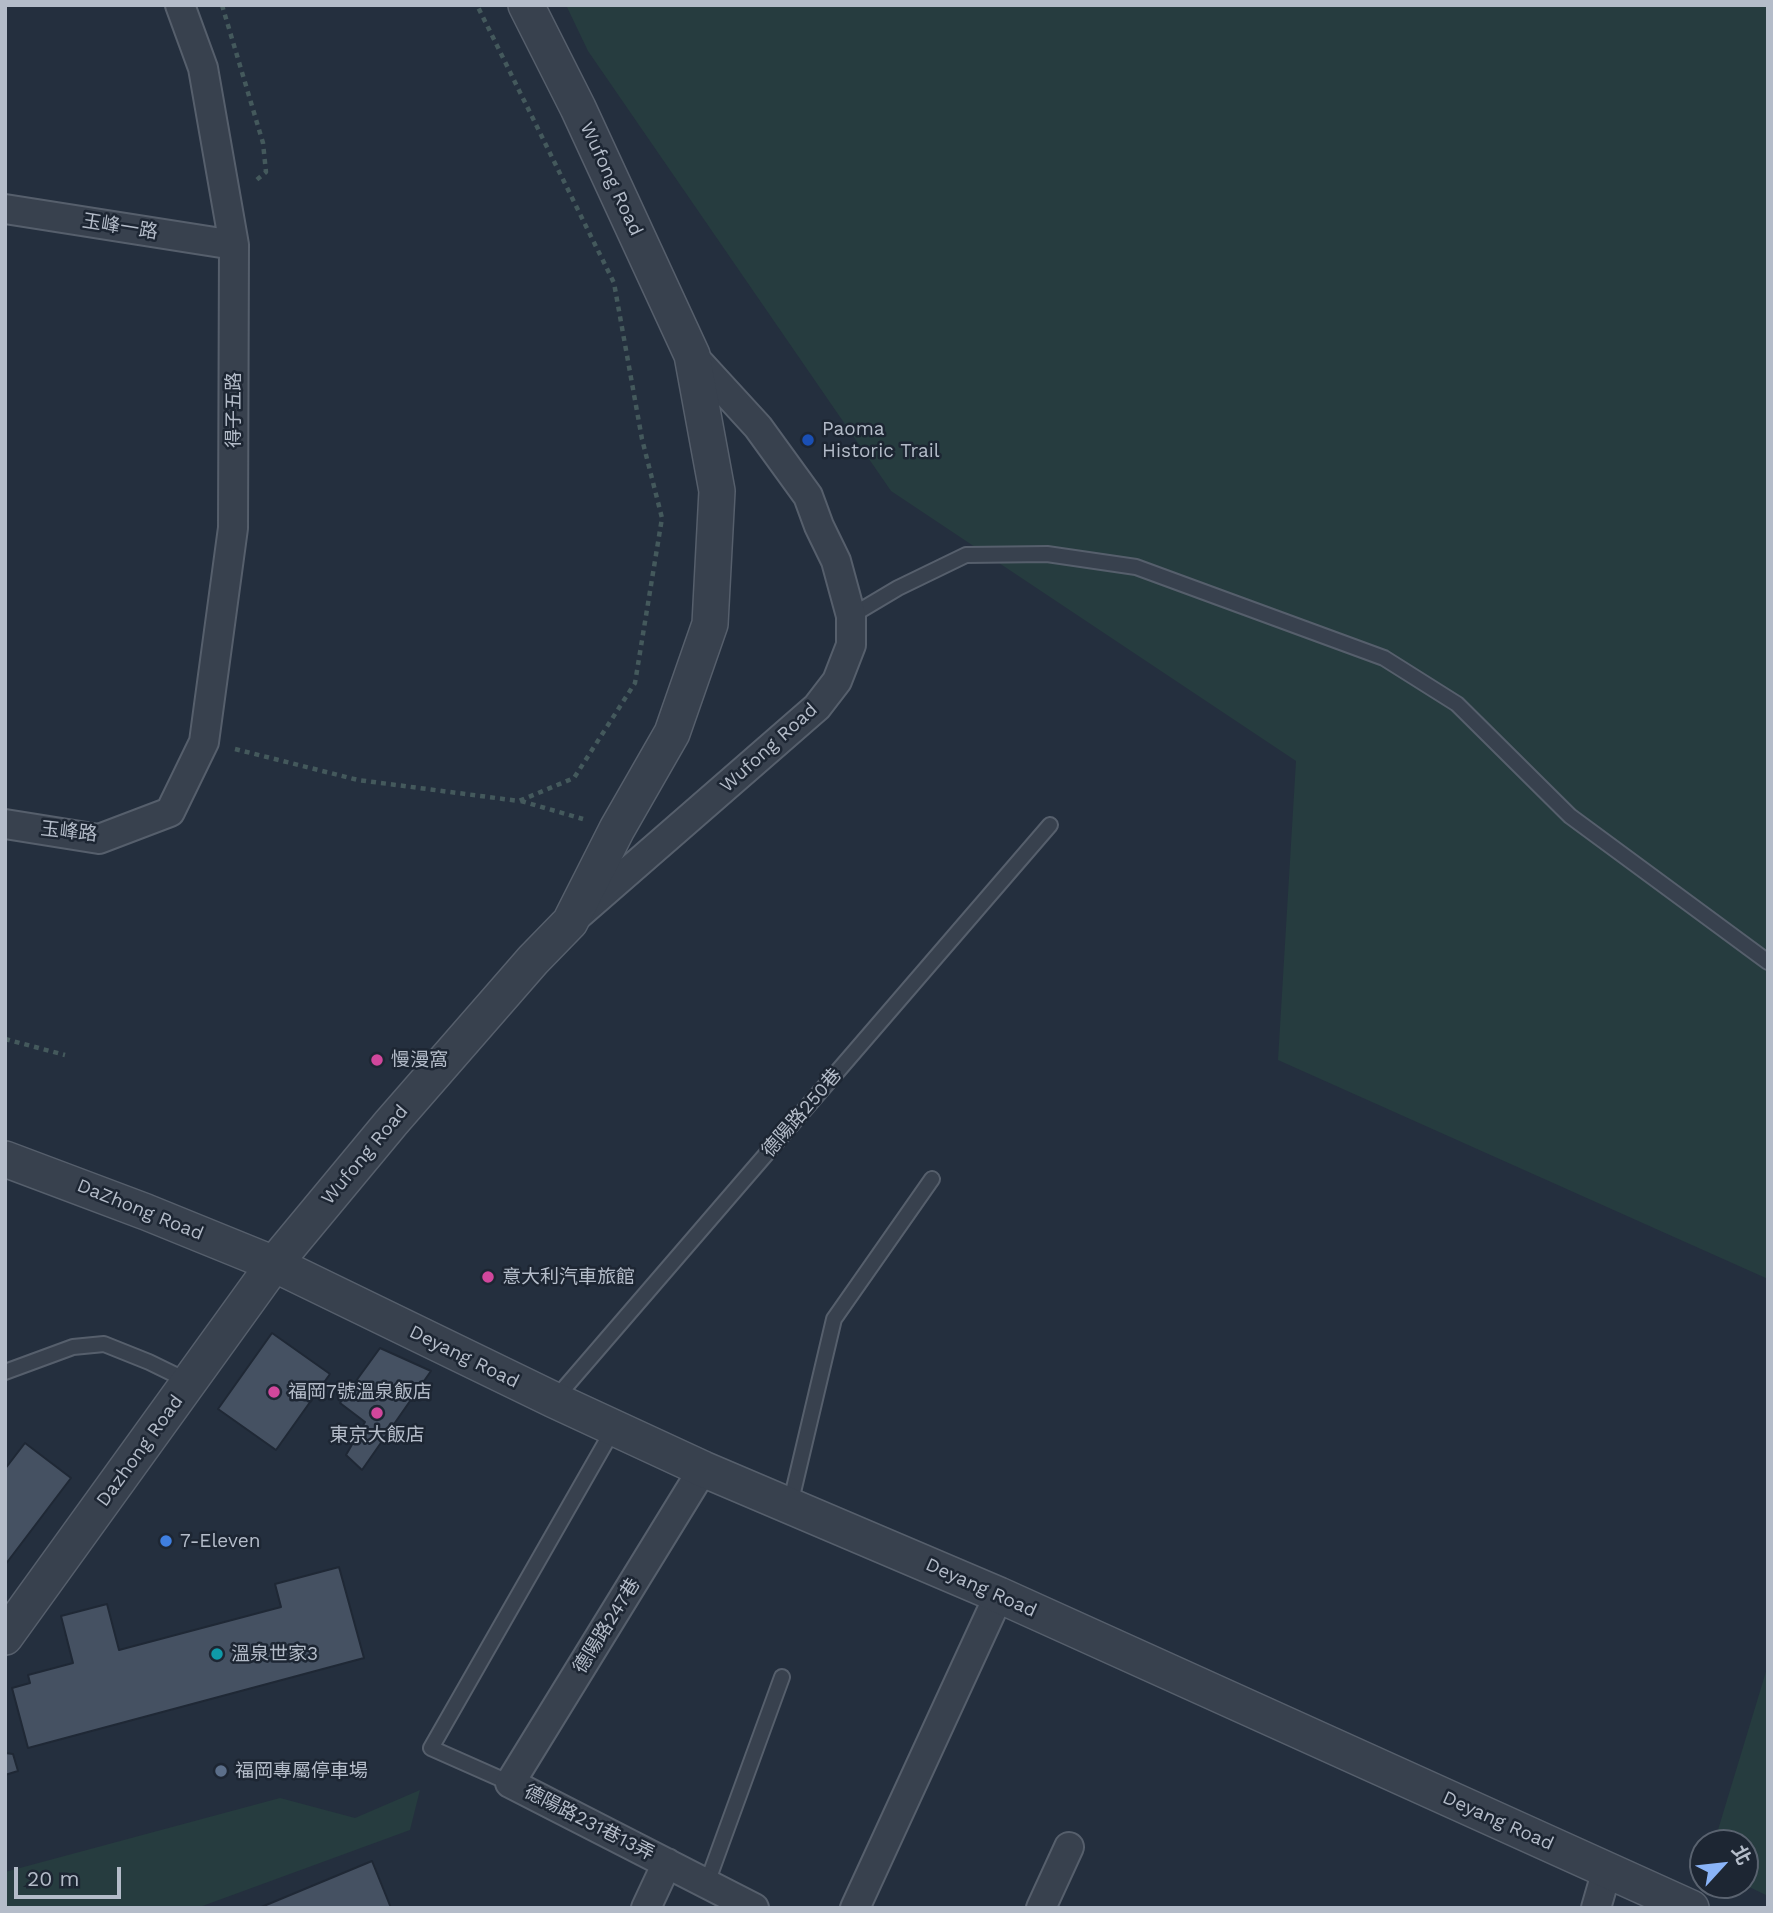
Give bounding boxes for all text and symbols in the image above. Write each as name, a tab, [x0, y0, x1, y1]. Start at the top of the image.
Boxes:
street label: Wufong Road	[575, 118, 647, 240]
street label: 玉峰一路	[81, 210, 159, 244]
street label: 得子五路	[223, 372, 245, 448]
place label: Paoma Historic Trail	[822, 418, 940, 462]
marker: Paoma Historic Trail	[800, 432, 816, 448]
street label: Wufong Road	[716, 698, 822, 798]
street label: 玉峰路	[39, 818, 99, 846]
place label: 慢漫窩	[391, 1049, 448, 1071]
marker: 慢漫窩	[369, 1052, 385, 1068]
street label: 德陽路250巷	[757, 1064, 847, 1162]
street label: Wufong Road	[317, 1101, 413, 1209]
street label: DaZhong Road	[73, 1174, 207, 1246]
place label: 意大利汽車旅館	[502, 1266, 635, 1288]
marker: 意大利汽車旅館	[480, 1269, 496, 1285]
street label: Deyang Road	[405, 1321, 523, 1393]
place label: 福岡7號溫泉飯店	[288, 1381, 432, 1403]
marker: 福岡7號溫泉飯店	[266, 1384, 282, 1400]
street label: Dazhong Road	[92, 1391, 188, 1511]
marker: 東京大飯店	[369, 1405, 385, 1421]
place label: 東京大飯店	[330, 1424, 424, 1446]
place label: 7-Eleven	[180, 1530, 261, 1552]
marker: 7-Eleven	[158, 1533, 174, 1549]
street label: Deyang Road	[922, 1553, 1040, 1623]
street label: 德陽路247巷	[569, 1574, 645, 1678]
place label: 溫泉世家3	[231, 1643, 318, 1665]
marker: 溫泉世家3	[209, 1646, 225, 1662]
place label: 福岡專屬停車場	[235, 1760, 368, 1782]
marker: 福岡專屬停車場	[213, 1763, 229, 1779]
street label: 德陽路231巷13弄	[520, 1780, 658, 1866]
street label: Deyang Road	[1439, 1786, 1557, 1856]
north arrow	[1689, 1829, 1759, 1899]
text: 北	[1727, 1841, 1756, 1869]
scale bar	[18, 1854, 124, 1898]
text: 20 m	[27, 1866, 79, 1891]

